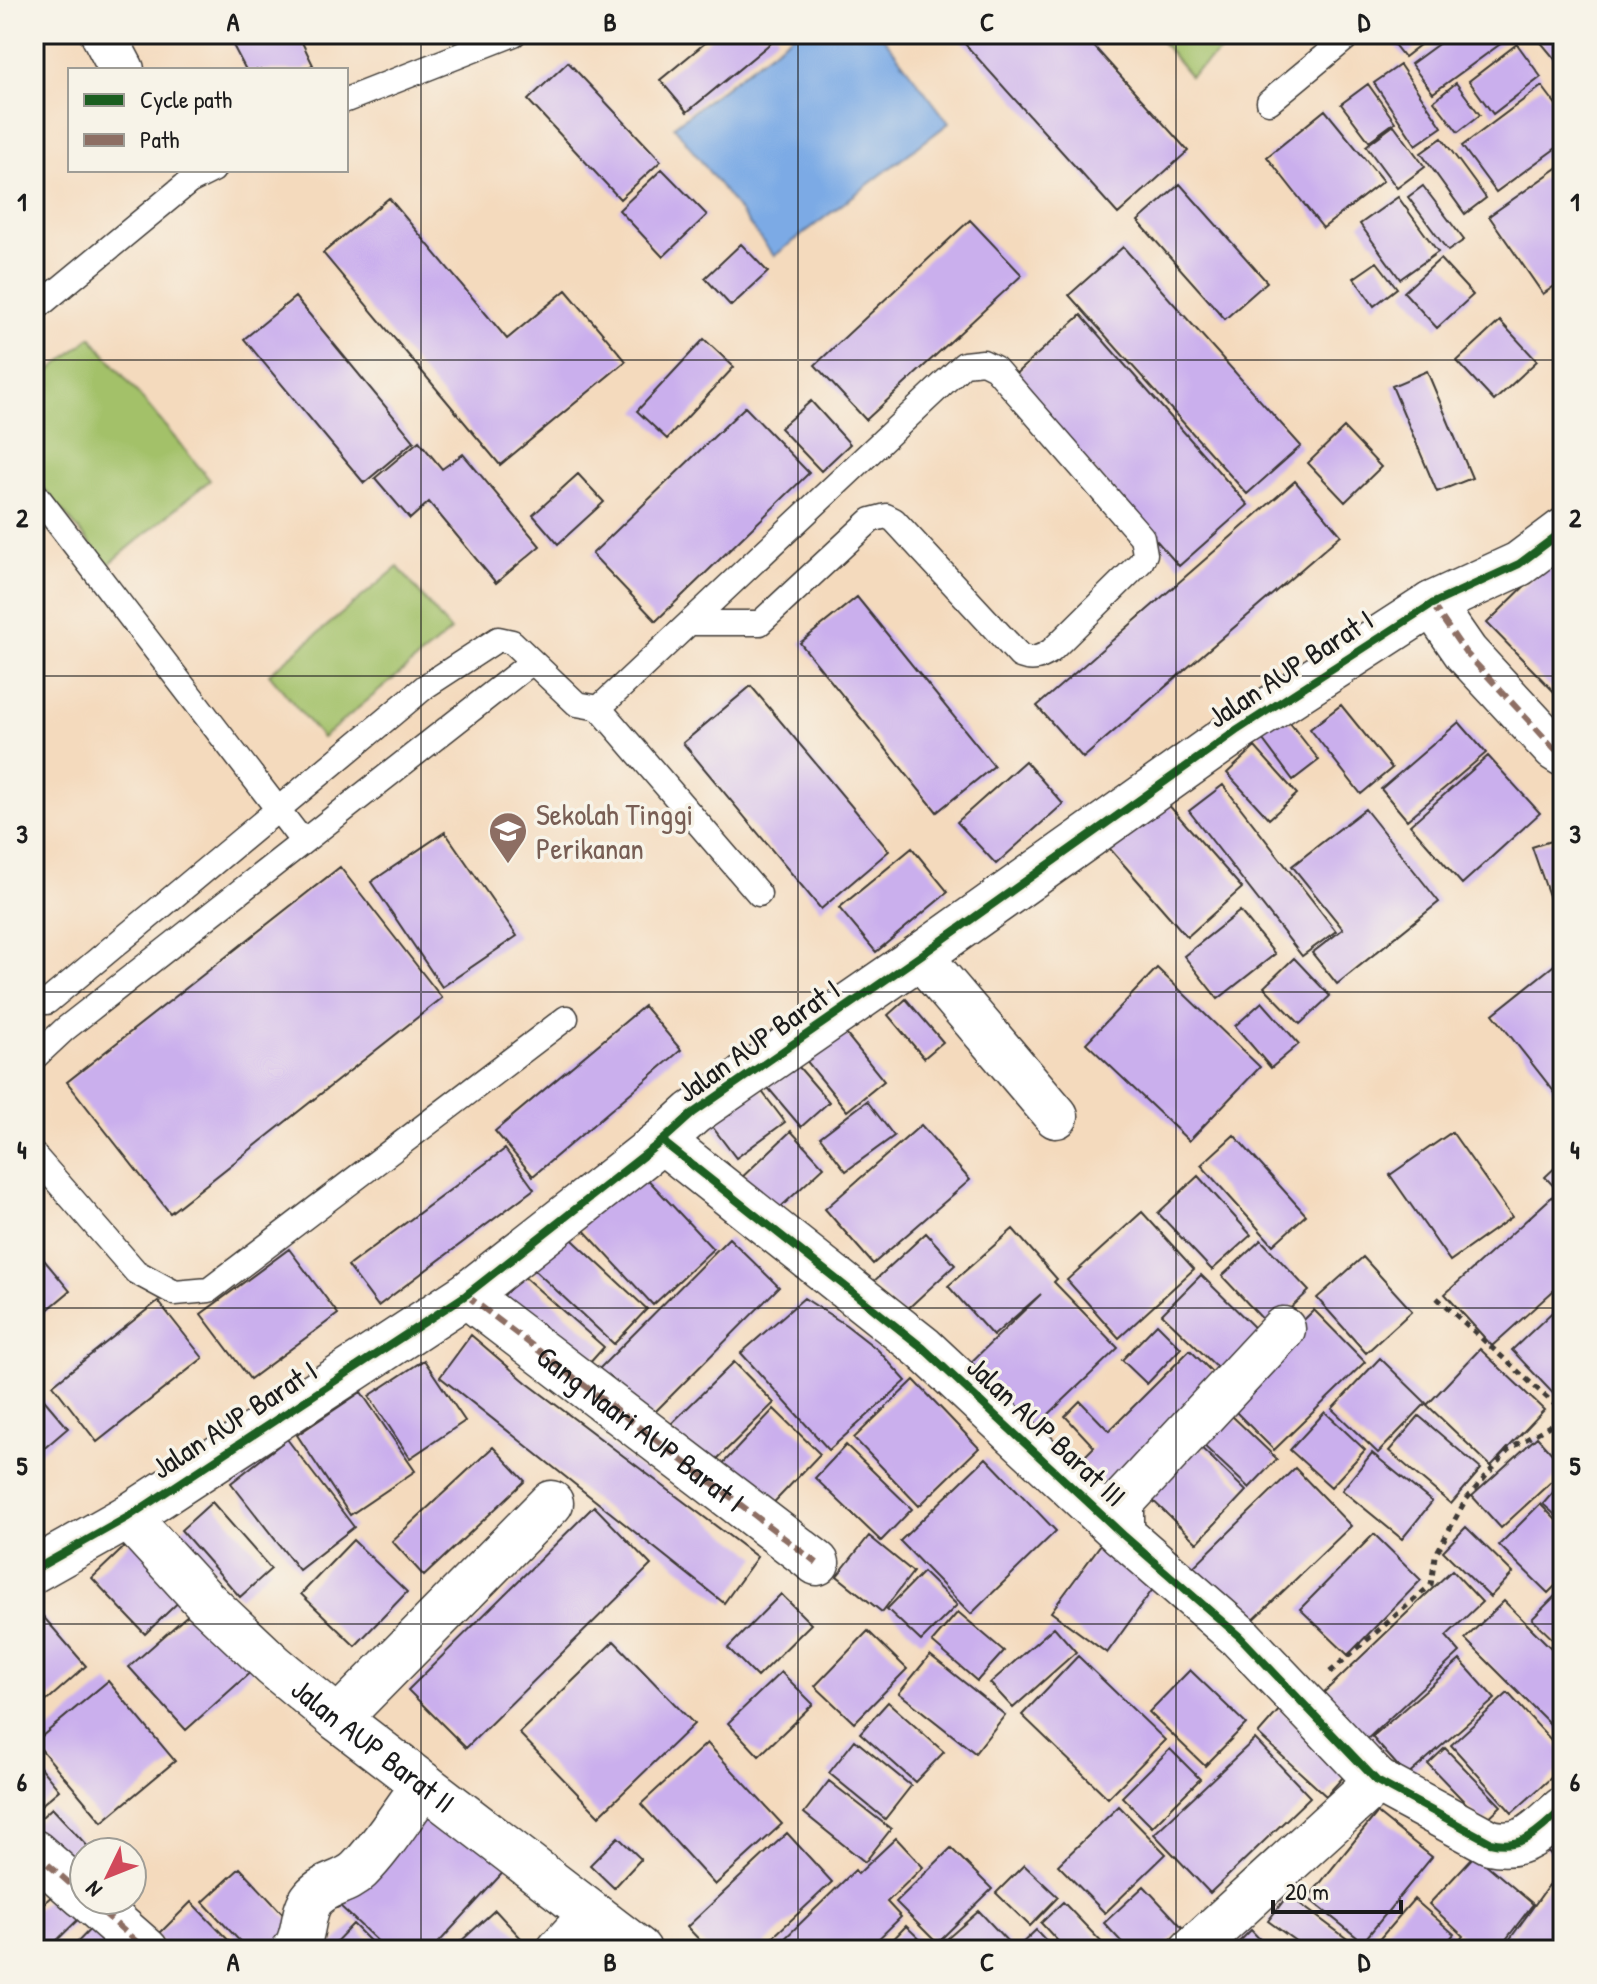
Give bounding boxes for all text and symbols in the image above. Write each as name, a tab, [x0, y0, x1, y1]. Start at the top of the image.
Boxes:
text: A	[227, 4, 240, 39]
text: B	[603, 4, 617, 39]
text: C	[980, 4, 994, 39]
text: D	[1358, 4, 1371, 39]
legend	[68, 68, 348, 172]
text: Cycle path	[140, 83, 232, 115]
text: Path	[140, 123, 179, 155]
text: 1	[17, 184, 27, 219]
text: 1	[1570, 184, 1580, 219]
text: 2	[16, 500, 29, 535]
text: 2	[1569, 500, 1582, 535]
street label: Jalan AUP Barat I	[1199, 599, 1381, 737]
place label: Sekolah Tinggi Perikanan	[536, 794, 693, 868]
school or university icon: Sekolah Tinggi Perikanan	[487, 810, 529, 865]
text: 3	[16, 816, 28, 851]
text: 3	[1569, 816, 1581, 851]
street label: Jalan AUP Barat I	[669, 969, 847, 1111]
text: 4	[17, 1132, 27, 1167]
text: 4	[1570, 1132, 1580, 1167]
street label: Gang Naari AUP Barat I	[529, 1336, 753, 1521]
street label: Jalan AUP Barat III	[959, 1347, 1135, 1515]
street label: Jalan AUP Barat I	[143, 1350, 325, 1488]
text: 5	[17, 1448, 28, 1483]
text: 5	[1570, 1448, 1581, 1483]
street label: Jalan AUP Barat II	[283, 1669, 463, 1822]
text: 6	[17, 1764, 28, 1799]
text: 6	[1570, 1764, 1581, 1799]
north arrow	[68, 1836, 148, 1916]
scale bar	[1273, 1864, 1401, 1914]
text: N	[78, 1875, 108, 1904]
text: 20 m	[1285, 1875, 1329, 1907]
text: A	[227, 1944, 240, 1979]
text: B	[603, 1944, 617, 1979]
text: C	[980, 1944, 994, 1979]
text: D	[1358, 1944, 1371, 1979]

